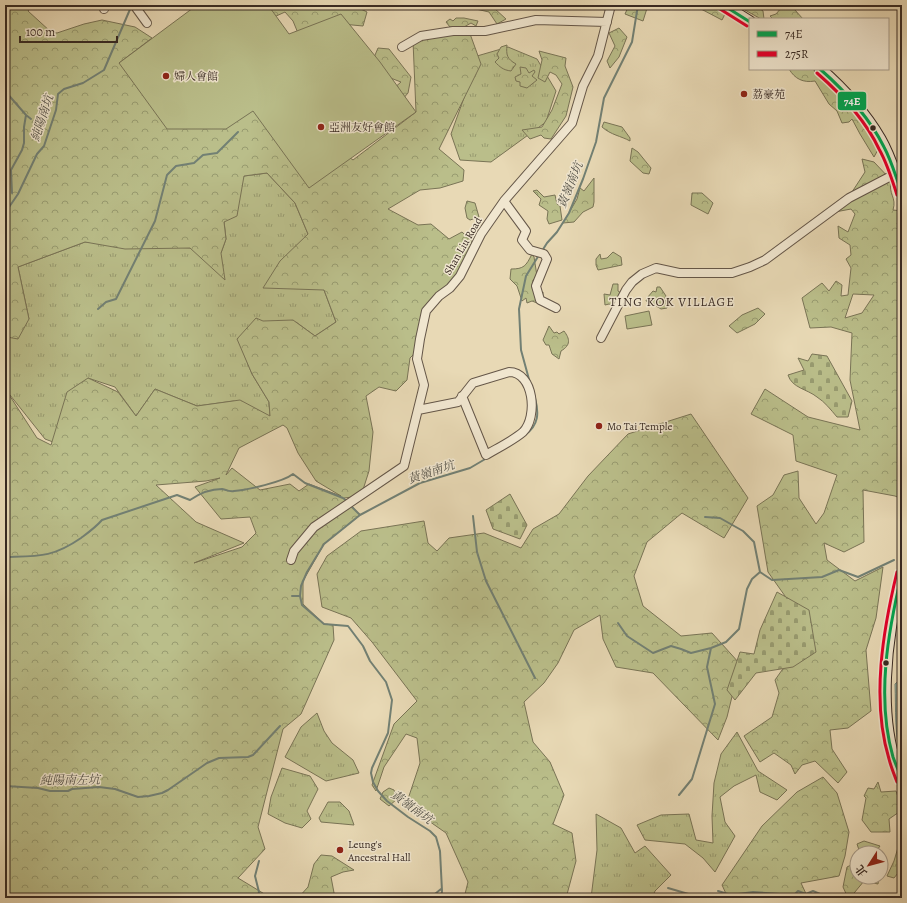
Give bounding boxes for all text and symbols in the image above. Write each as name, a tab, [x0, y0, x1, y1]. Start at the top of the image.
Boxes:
scale bar	[20, 18, 117, 44]
legend	[749, 18, 889, 70]
text: 100 m	[26, 24, 55, 40]
text: 74E	[785, 26, 803, 42]
text: 275R	[785, 46, 809, 62]
place label: 婦人會館	[174, 69, 218, 84]
marker: 婦人會館	[161, 71, 171, 81]
place label: 荔豪苑	[752, 87, 785, 102]
marker: 荔豪苑	[739, 89, 749, 99]
water label: 純陽南坑	[27, 91, 58, 143]
line badge: 74E	[837, 91, 867, 111]
text: 74E	[844, 94, 861, 109]
place label: 亞洲友好會館	[329, 120, 395, 135]
marker: 亞洲友好會館	[316, 122, 326, 132]
unlabelled marker	[868, 123, 878, 133]
water label: 黃嶺南坑	[554, 158, 587, 210]
street label: Shan Liu Road	[440, 214, 486, 278]
district label: TING KOK VILLAGE	[609, 293, 735, 310]
place label: Mo Tai Temple	[607, 419, 673, 434]
marker: Mo Tai Temple	[594, 421, 604, 431]
water label: 黃嶺南坑	[406, 456, 458, 487]
unlabelled marker	[881, 658, 891, 668]
water label: 純陽南左坑	[40, 771, 102, 789]
water label: 黃嶺南坑	[388, 786, 438, 829]
place label: Leung's Ancestral Hall	[347, 837, 411, 865]
marker: Leung's Ancestral Hall	[335, 845, 345, 855]
north arrow	[849, 845, 889, 885]
text: 北	[852, 862, 871, 879]

